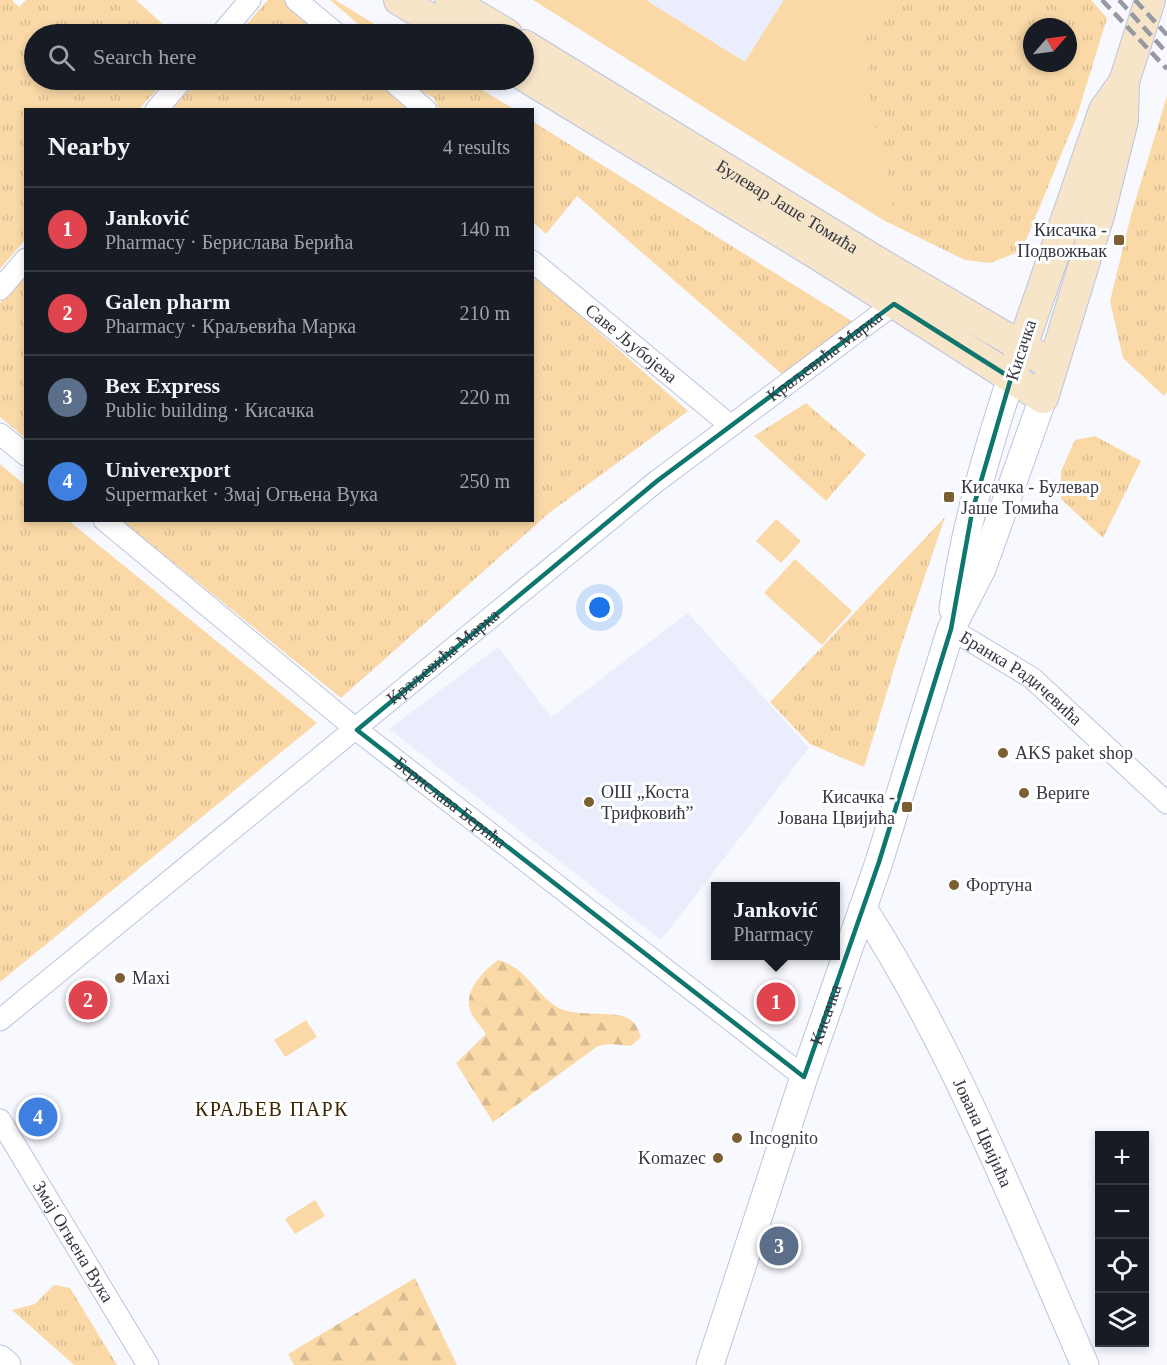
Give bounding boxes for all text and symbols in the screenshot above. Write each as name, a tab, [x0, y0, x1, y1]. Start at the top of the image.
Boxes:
north arrow	[1023, 18, 1077, 72]
search box	[24, 24, 534, 90]
icon: search	[45, 41, 78, 74]
text: Search here	[93, 44, 196, 69]
text: Nearby	[48, 132, 130, 161]
text: 4 results	[443, 136, 510, 158]
street label: Булевар Јаше Томића	[713, 156, 862, 258]
text: Janković	[105, 205, 189, 230]
text: 1	[63, 218, 73, 240]
text: 140 m	[459, 218, 510, 240]
place label: Кисачка - Подвожњак	[1017, 220, 1107, 261]
text: Pharmacy · Берислава Берића	[105, 231, 353, 253]
marker: Кисачка - Подвожњак	[1112, 233, 1126, 247]
text: Galen pharm	[105, 289, 230, 314]
street label: Саве Љубојева	[581, 300, 681, 387]
text: 2	[63, 302, 73, 324]
text: 210 m	[459, 302, 510, 324]
street label: Краљевића Марка	[763, 306, 886, 405]
text: Pharmacy · Краљевића Марка	[105, 315, 356, 337]
street label: Кисачка	[1002, 317, 1040, 383]
text: Bex Express	[105, 373, 220, 398]
text: 3	[63, 386, 73, 408]
text: 220 m	[459, 386, 510, 408]
text: Public building · Кисачка	[105, 399, 314, 421]
text: Univerexport	[105, 457, 230, 482]
text: 4	[63, 470, 73, 492]
text: 250 m	[459, 470, 510, 492]
place label: Кисачка - Булевар Јаше Томића	[961, 477, 1099, 518]
text: Supermarket · Змај Огњена Вука	[105, 483, 378, 505]
marker: Кисачка - Булевар Јаше Томића	[942, 490, 956, 504]
your location	[585, 593, 614, 622]
street label: Краљевића Марка	[383, 605, 503, 708]
street label: Бранка Радичевића	[957, 627, 1086, 729]
place label: AKS paket shop	[1015, 743, 1133, 763]
marker: AKS paket shop	[996, 746, 1010, 760]
street label: Берислава Берића	[390, 753, 511, 852]
place label: ОШ „Коста Трифковић”	[601, 782, 694, 823]
place label: Вериге	[1036, 783, 1090, 803]
marker: Вериге	[1017, 786, 1031, 800]
place label: Кисачка - Јована Цвијића	[778, 787, 895, 828]
marker: ОШ „Коста Трифковић”	[582, 795, 596, 809]
marker: Кисачка - Јована Цвијића	[900, 800, 914, 814]
place label: Фортуна	[966, 875, 1032, 895]
marker: Фортуна	[947, 878, 961, 892]
popup	[711, 882, 840, 960]
text: Janković	[733, 897, 818, 922]
text: Pharmacy	[733, 923, 813, 945]
place label: Maxi	[132, 968, 170, 988]
marker: Maxi	[113, 971, 127, 985]
pin: 2	[68, 978, 107, 1022]
pin: 1	[756, 980, 796, 1024]
street label: Кисачка	[806, 982, 846, 1048]
street label: Јована Цвијића	[949, 1075, 1016, 1190]
pin: 4	[18, 1094, 57, 1140]
district label: КРАЉЕВ ПАРК	[195, 1098, 349, 1120]
place label: Incognito	[749, 1128, 818, 1148]
marker: Incognito	[730, 1131, 744, 1145]
map controls	[1095, 1131, 1149, 1347]
button: +	[1095, 1131, 1149, 1185]
place label: Komazec	[638, 1148, 706, 1168]
marker: Komazec	[711, 1151, 725, 1165]
street label: Змај Огњена Вука	[29, 1177, 118, 1306]
button: −	[1095, 1185, 1149, 1239]
pin: 3	[760, 1224, 798, 1268]
button: locate	[1095, 1239, 1149, 1293]
button: layers	[1095, 1293, 1149, 1347]

